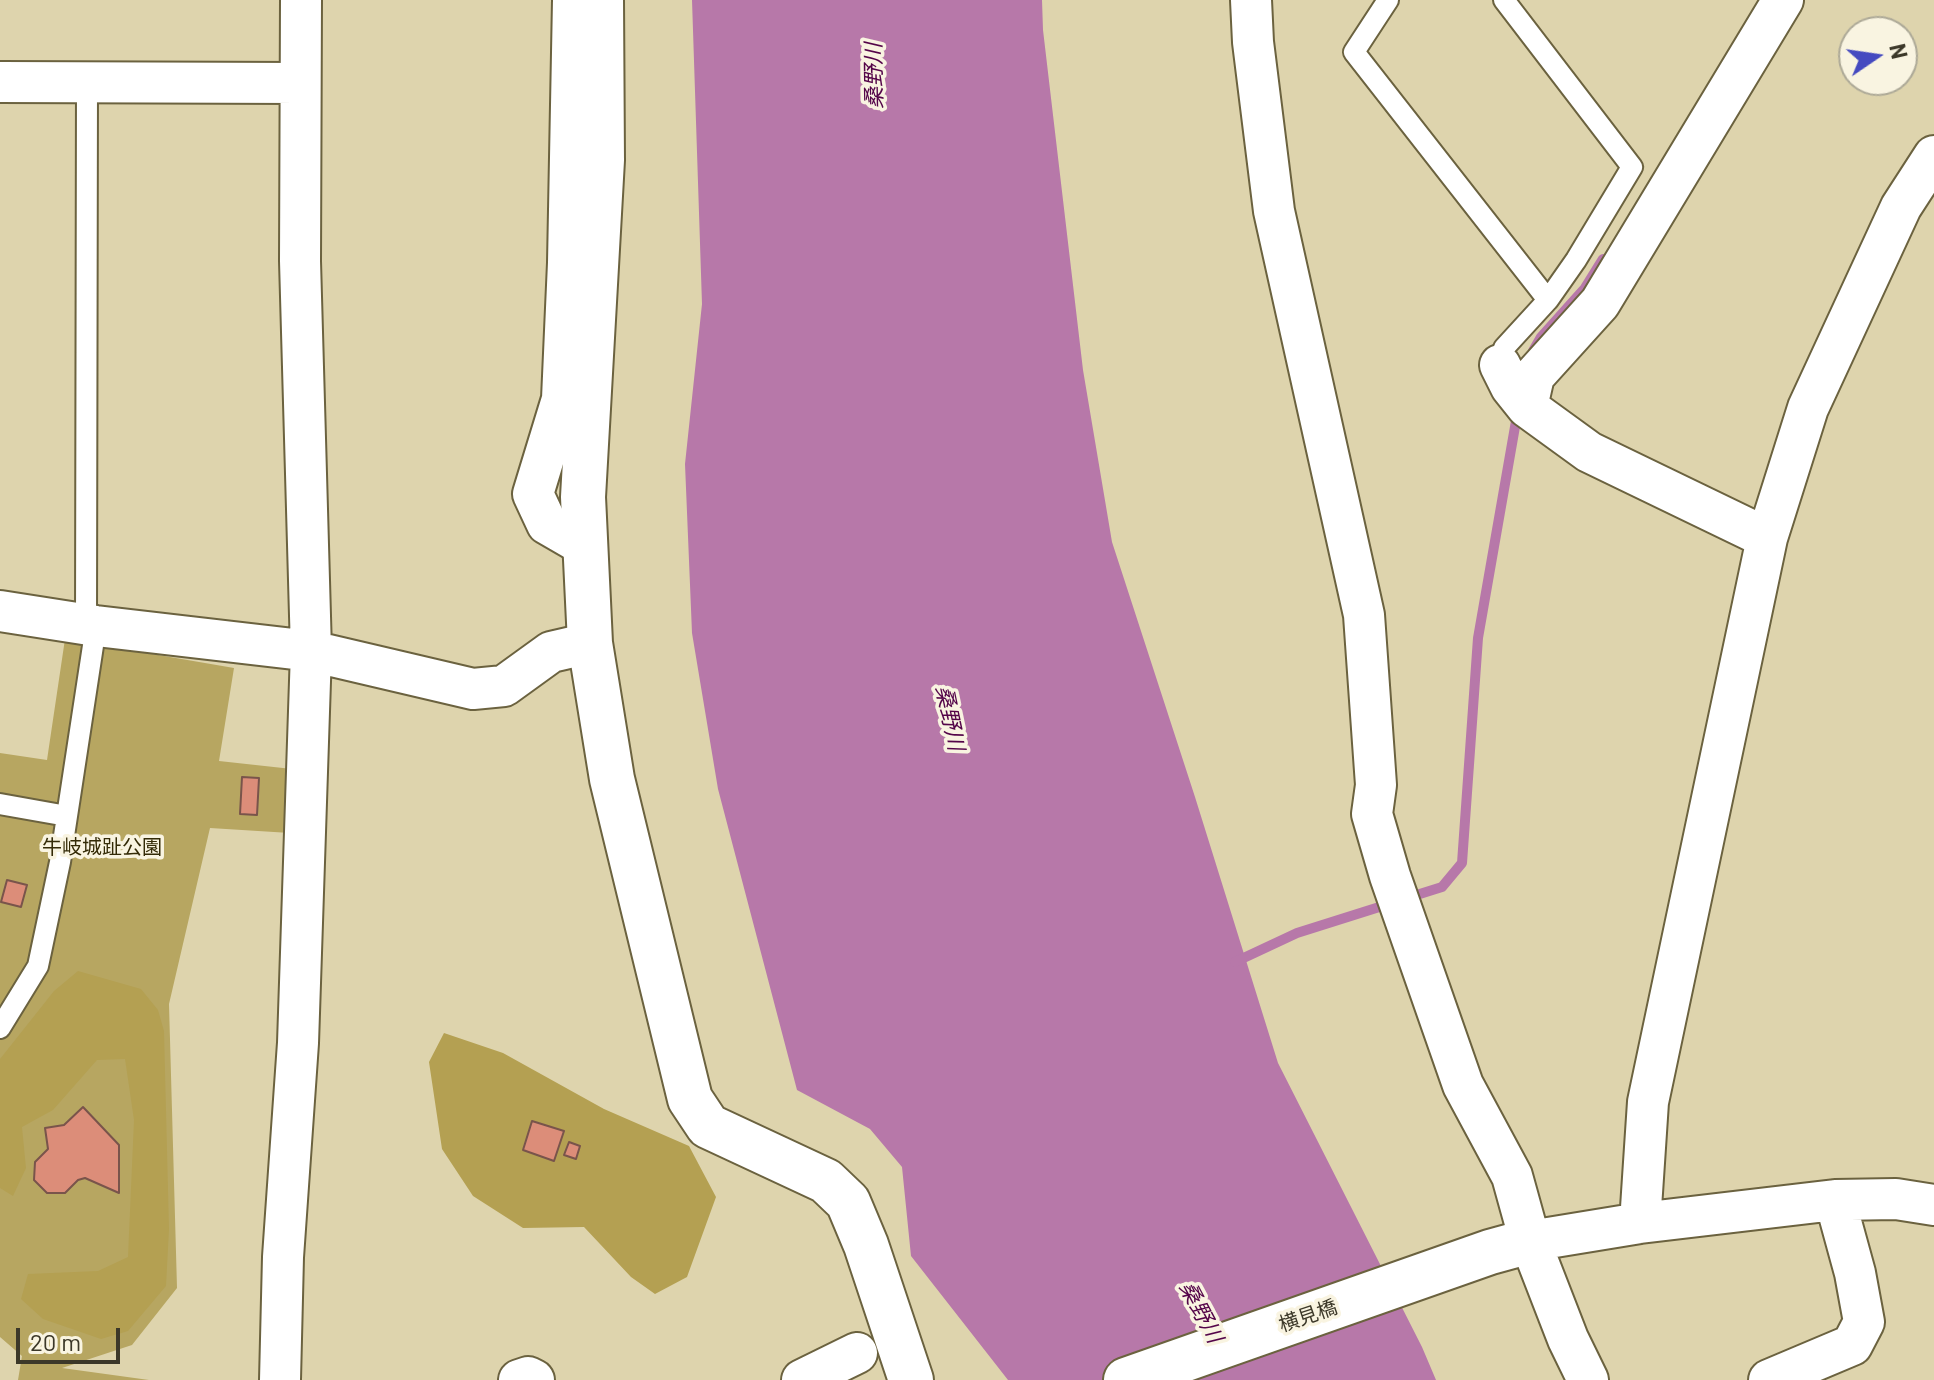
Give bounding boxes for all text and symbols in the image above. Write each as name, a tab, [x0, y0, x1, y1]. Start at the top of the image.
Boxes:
north arrow	[1838, 16, 1918, 96]
text: N	[1885, 41, 1914, 61]
water label: 桑野川	[860, 43, 888, 109]
water label: 桑野川	[930, 683, 970, 753]
park label: 牛岐城趾公園	[42, 835, 162, 859]
water label: 桑野川	[1174, 1277, 1228, 1347]
street label: 横見橋	[1276, 1295, 1340, 1337]
scale bar	[20, 1312, 124, 1362]
text: 20 m	[30, 1327, 81, 1356]

